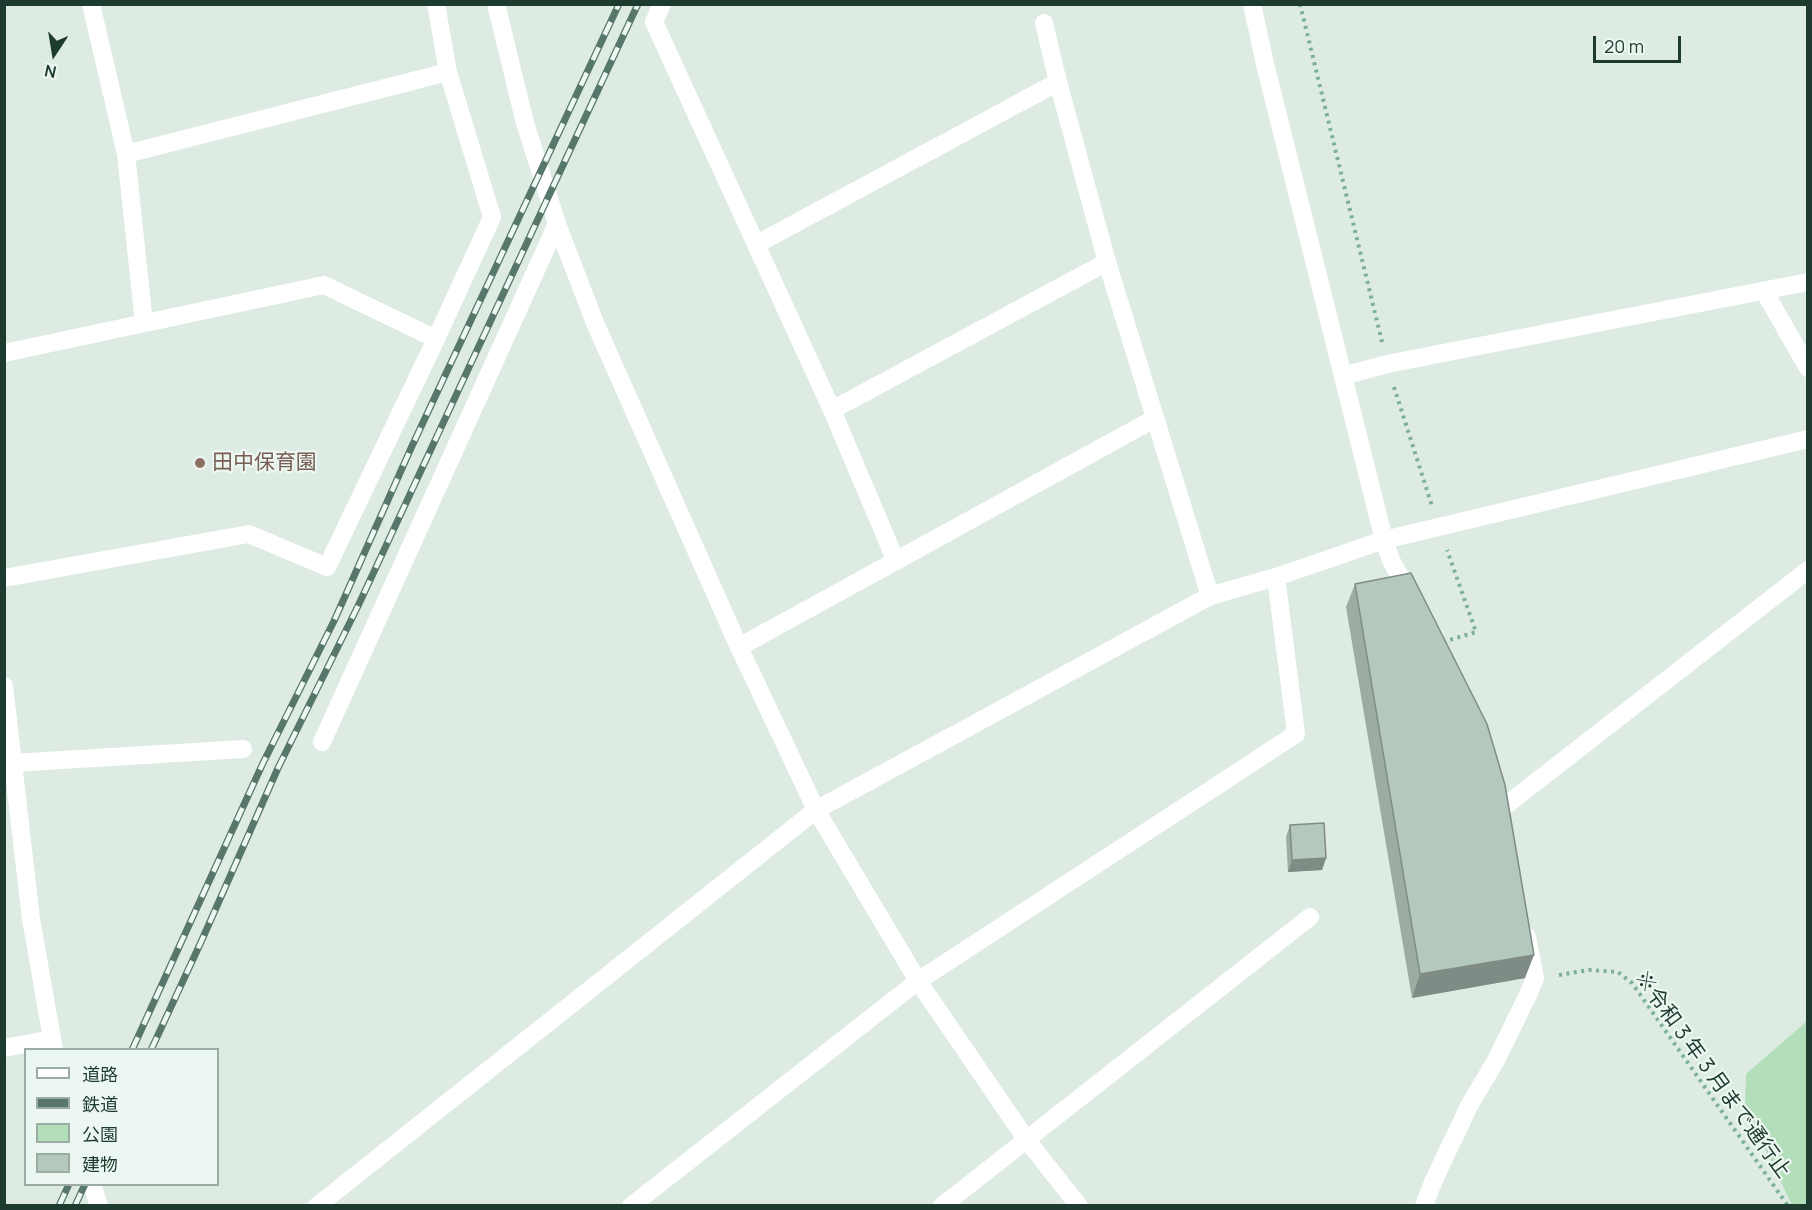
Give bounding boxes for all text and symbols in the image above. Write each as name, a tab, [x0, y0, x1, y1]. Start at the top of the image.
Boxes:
north arrow	[24, 24, 84, 84]
scale bar	[1596, 24, 1684, 62]
text: 20 m	[1604, 34, 1644, 58]
text: N	[42, 60, 58, 84]
place label: 田中保育園	[212, 450, 317, 476]
marker: 田中保育園	[193, 456, 207, 470]
street label: ※令和 3 年 3 月まで通行止	[1628, 966, 1796, 1184]
legend	[24, 1048, 219, 1186]
text: 道路	[82, 1062, 118, 1086]
text: 鉄道	[82, 1092, 118, 1116]
text: 公園	[82, 1122, 118, 1146]
text: 建物	[82, 1152, 118, 1176]

